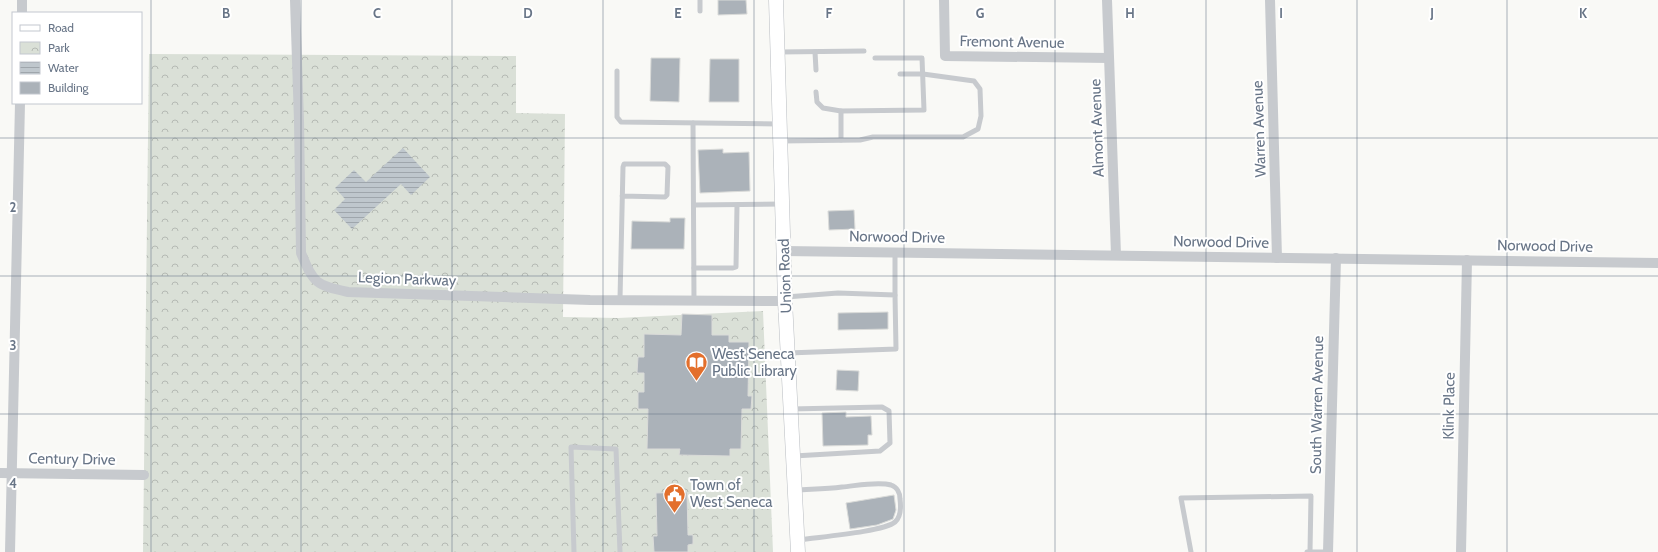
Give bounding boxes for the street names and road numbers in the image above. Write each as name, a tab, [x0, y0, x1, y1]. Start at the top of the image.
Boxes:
street label: Fremont Avenue	[959, 32, 1065, 52]
street label: Almont Avenue	[1086, 78, 1108, 177]
street label: Warren Avenue	[1248, 80, 1270, 178]
street label: Norwood Drive	[849, 227, 945, 247]
street label: Norwood Drive	[1173, 232, 1269, 252]
street label: Norwood Drive	[1497, 236, 1593, 256]
street label: Union Road	[775, 238, 795, 314]
street label: Legion Parkway	[358, 268, 457, 290]
street label: South Warren Avenue	[1307, 335, 1327, 474]
street label: Klink Place	[1439, 372, 1459, 440]
street label: Century Drive	[28, 449, 116, 469]

